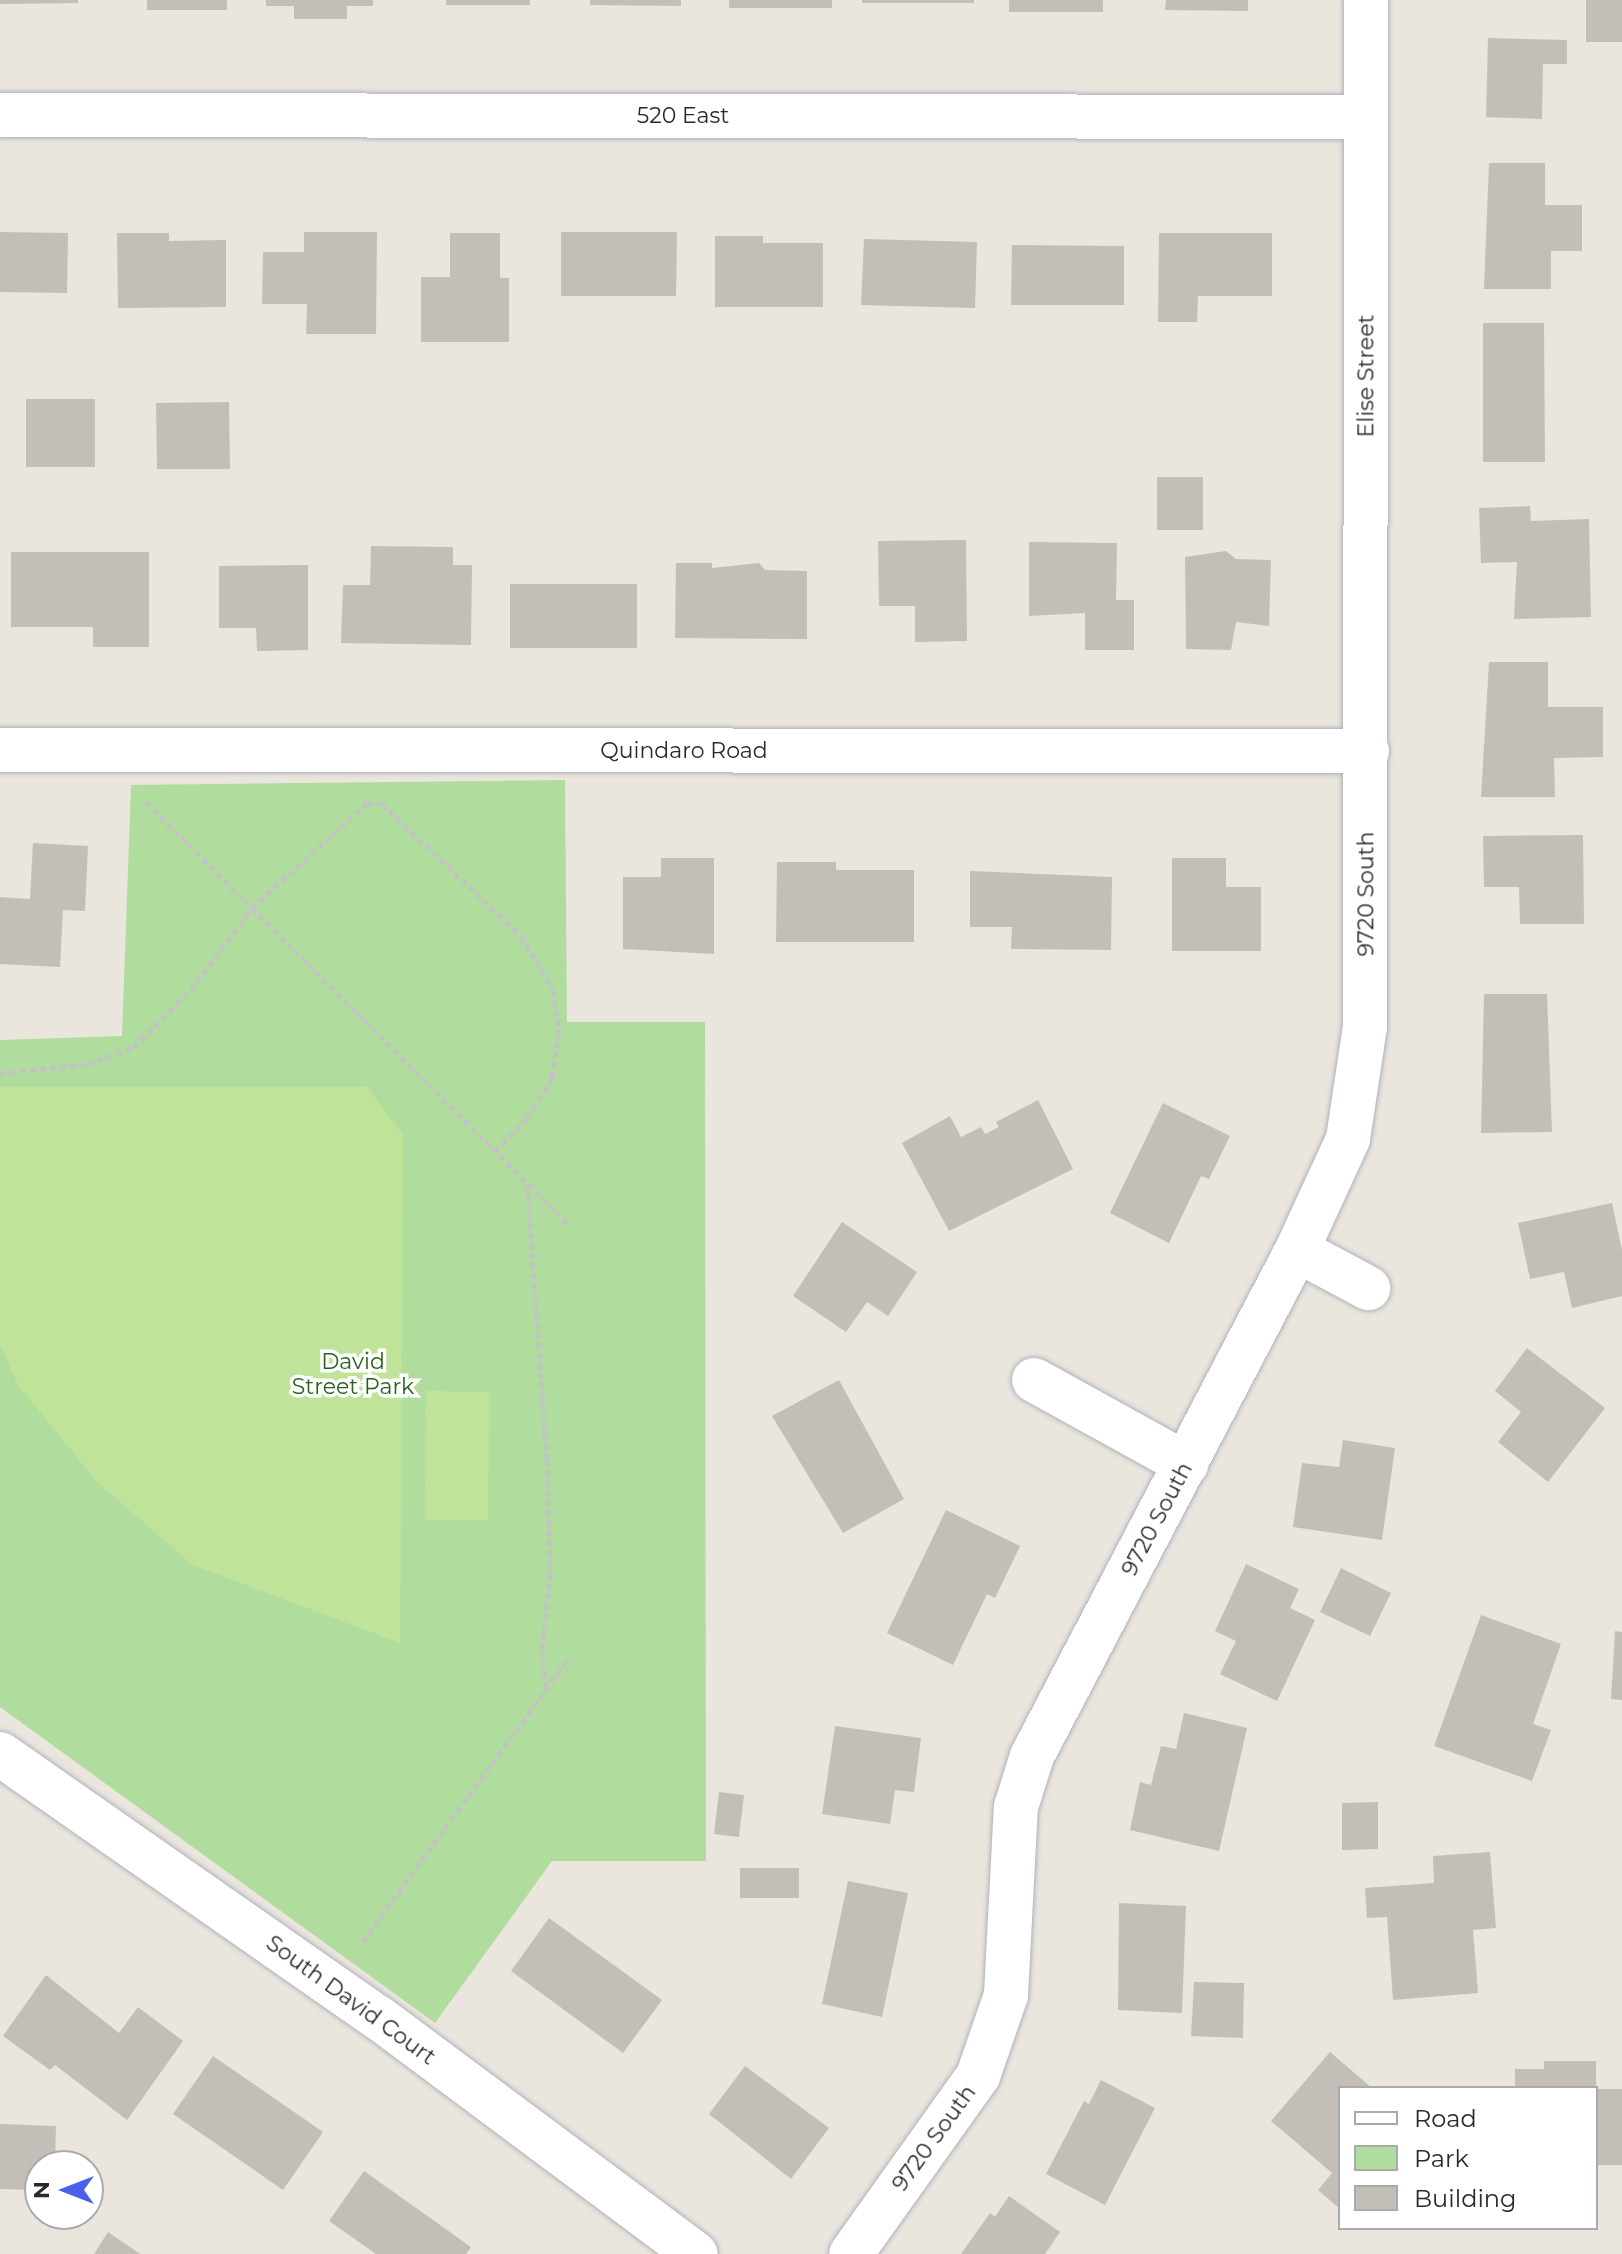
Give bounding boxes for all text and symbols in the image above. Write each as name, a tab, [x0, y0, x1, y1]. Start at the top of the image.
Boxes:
street label: 520 East	[637, 103, 729, 129]
street label: Elise Street	[1353, 315, 1379, 437]
street label: Quindaro Road	[600, 738, 768, 764]
street label: 9720 South	[1353, 832, 1379, 956]
park label: David Street Park	[292, 1348, 414, 1400]
street label: 9720 South	[1116, 1458, 1198, 1580]
street label: South David Court	[261, 1930, 441, 2070]
street label: 9720 South	[887, 2080, 981, 2196]
legend	[1338, 2086, 1598, 2230]
text: Road	[1414, 2104, 1477, 2133]
text: Park	[1414, 2144, 1469, 2173]
north arrow	[24, 2150, 104, 2230]
text: N	[28, 2181, 55, 2199]
text: Building	[1414, 2184, 1517, 2213]

